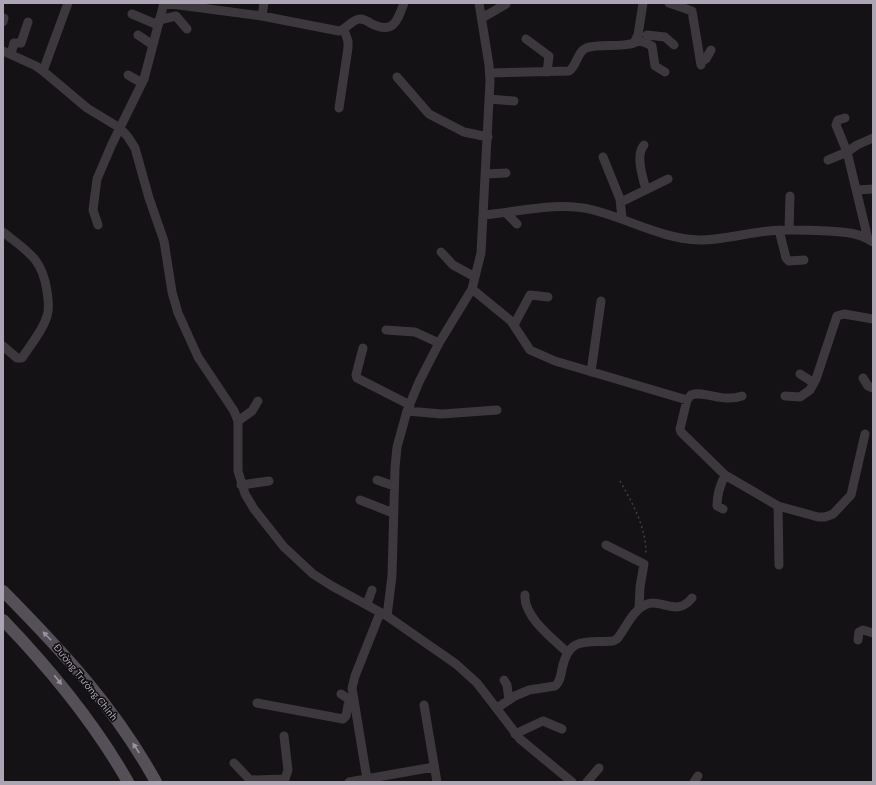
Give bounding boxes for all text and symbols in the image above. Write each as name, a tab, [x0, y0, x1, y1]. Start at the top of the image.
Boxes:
one-way arrow	[42, 631, 52, 641]
street label: Đường Trường Chinh	[51, 641, 121, 723]
one-way arrow	[53, 675, 62, 686]
one-way arrow	[132, 743, 140, 754]

